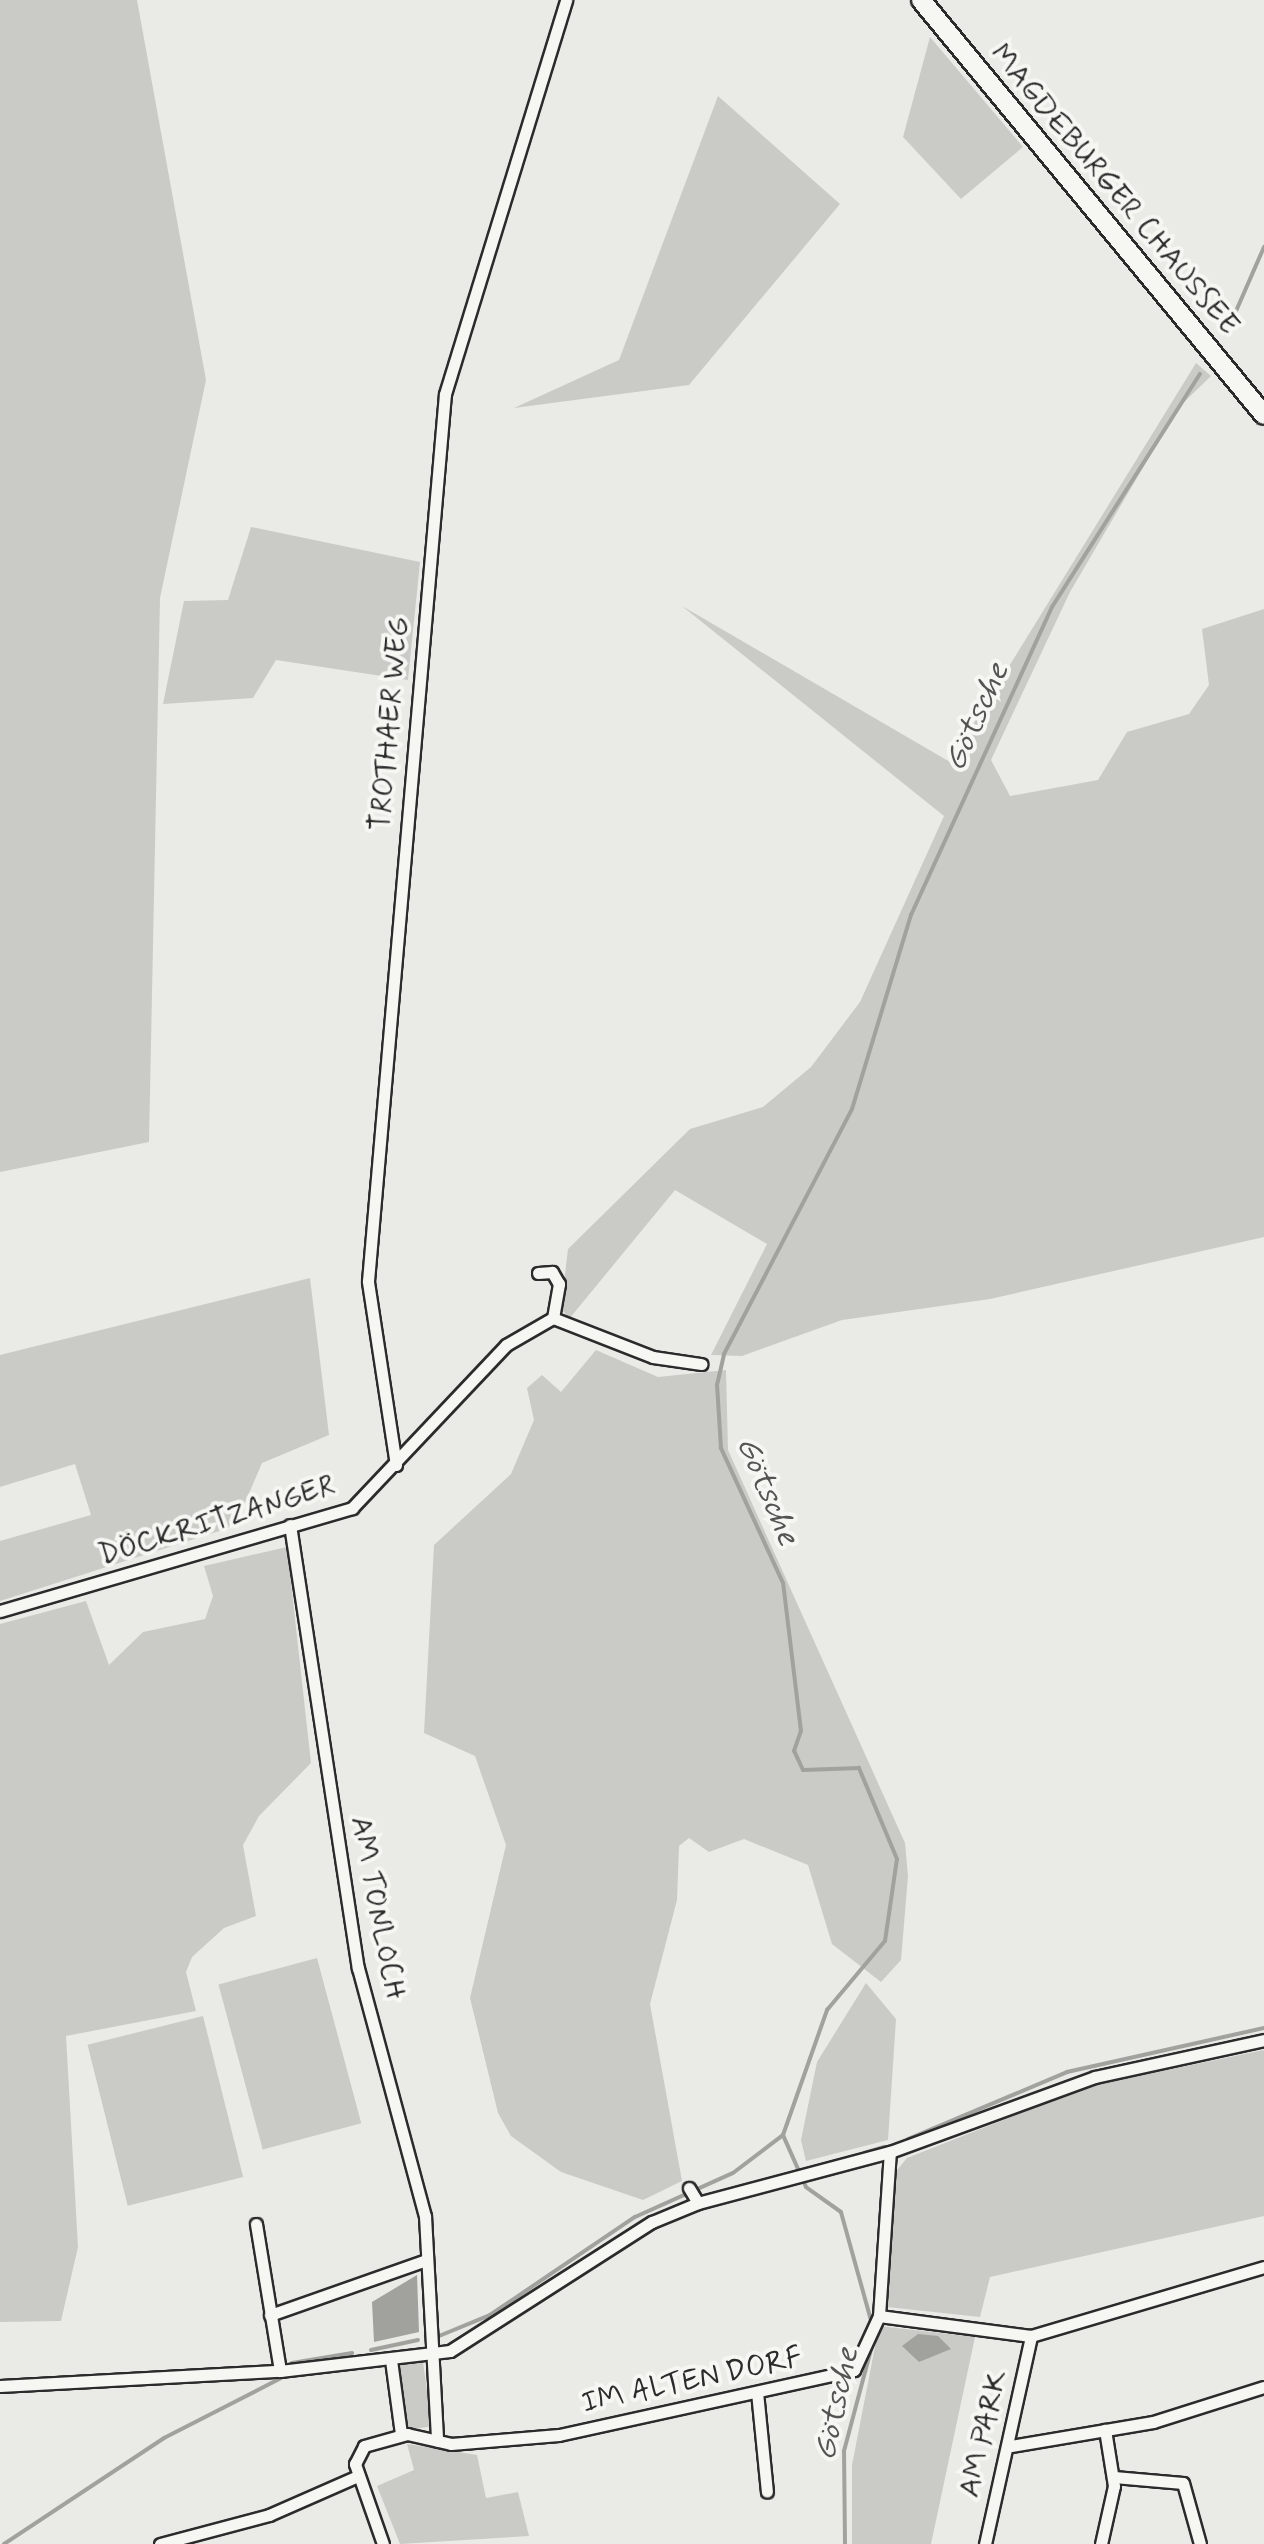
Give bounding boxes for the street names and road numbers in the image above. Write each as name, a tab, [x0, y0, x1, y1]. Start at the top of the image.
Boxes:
street label: MAGDEBURGER CHAUSSEE	[981, 36, 1247, 344]
street label: TROTHAER WEG	[363, 614, 417, 834]
street label: DÖCKRITZANGER	[94, 1468, 340, 1574]
street label: AM TONLOCH	[342, 1814, 412, 2002]
street label: IM ALTEN DORF	[576, 2340, 808, 2422]
street label: AM PARK	[953, 2370, 1015, 2498]

